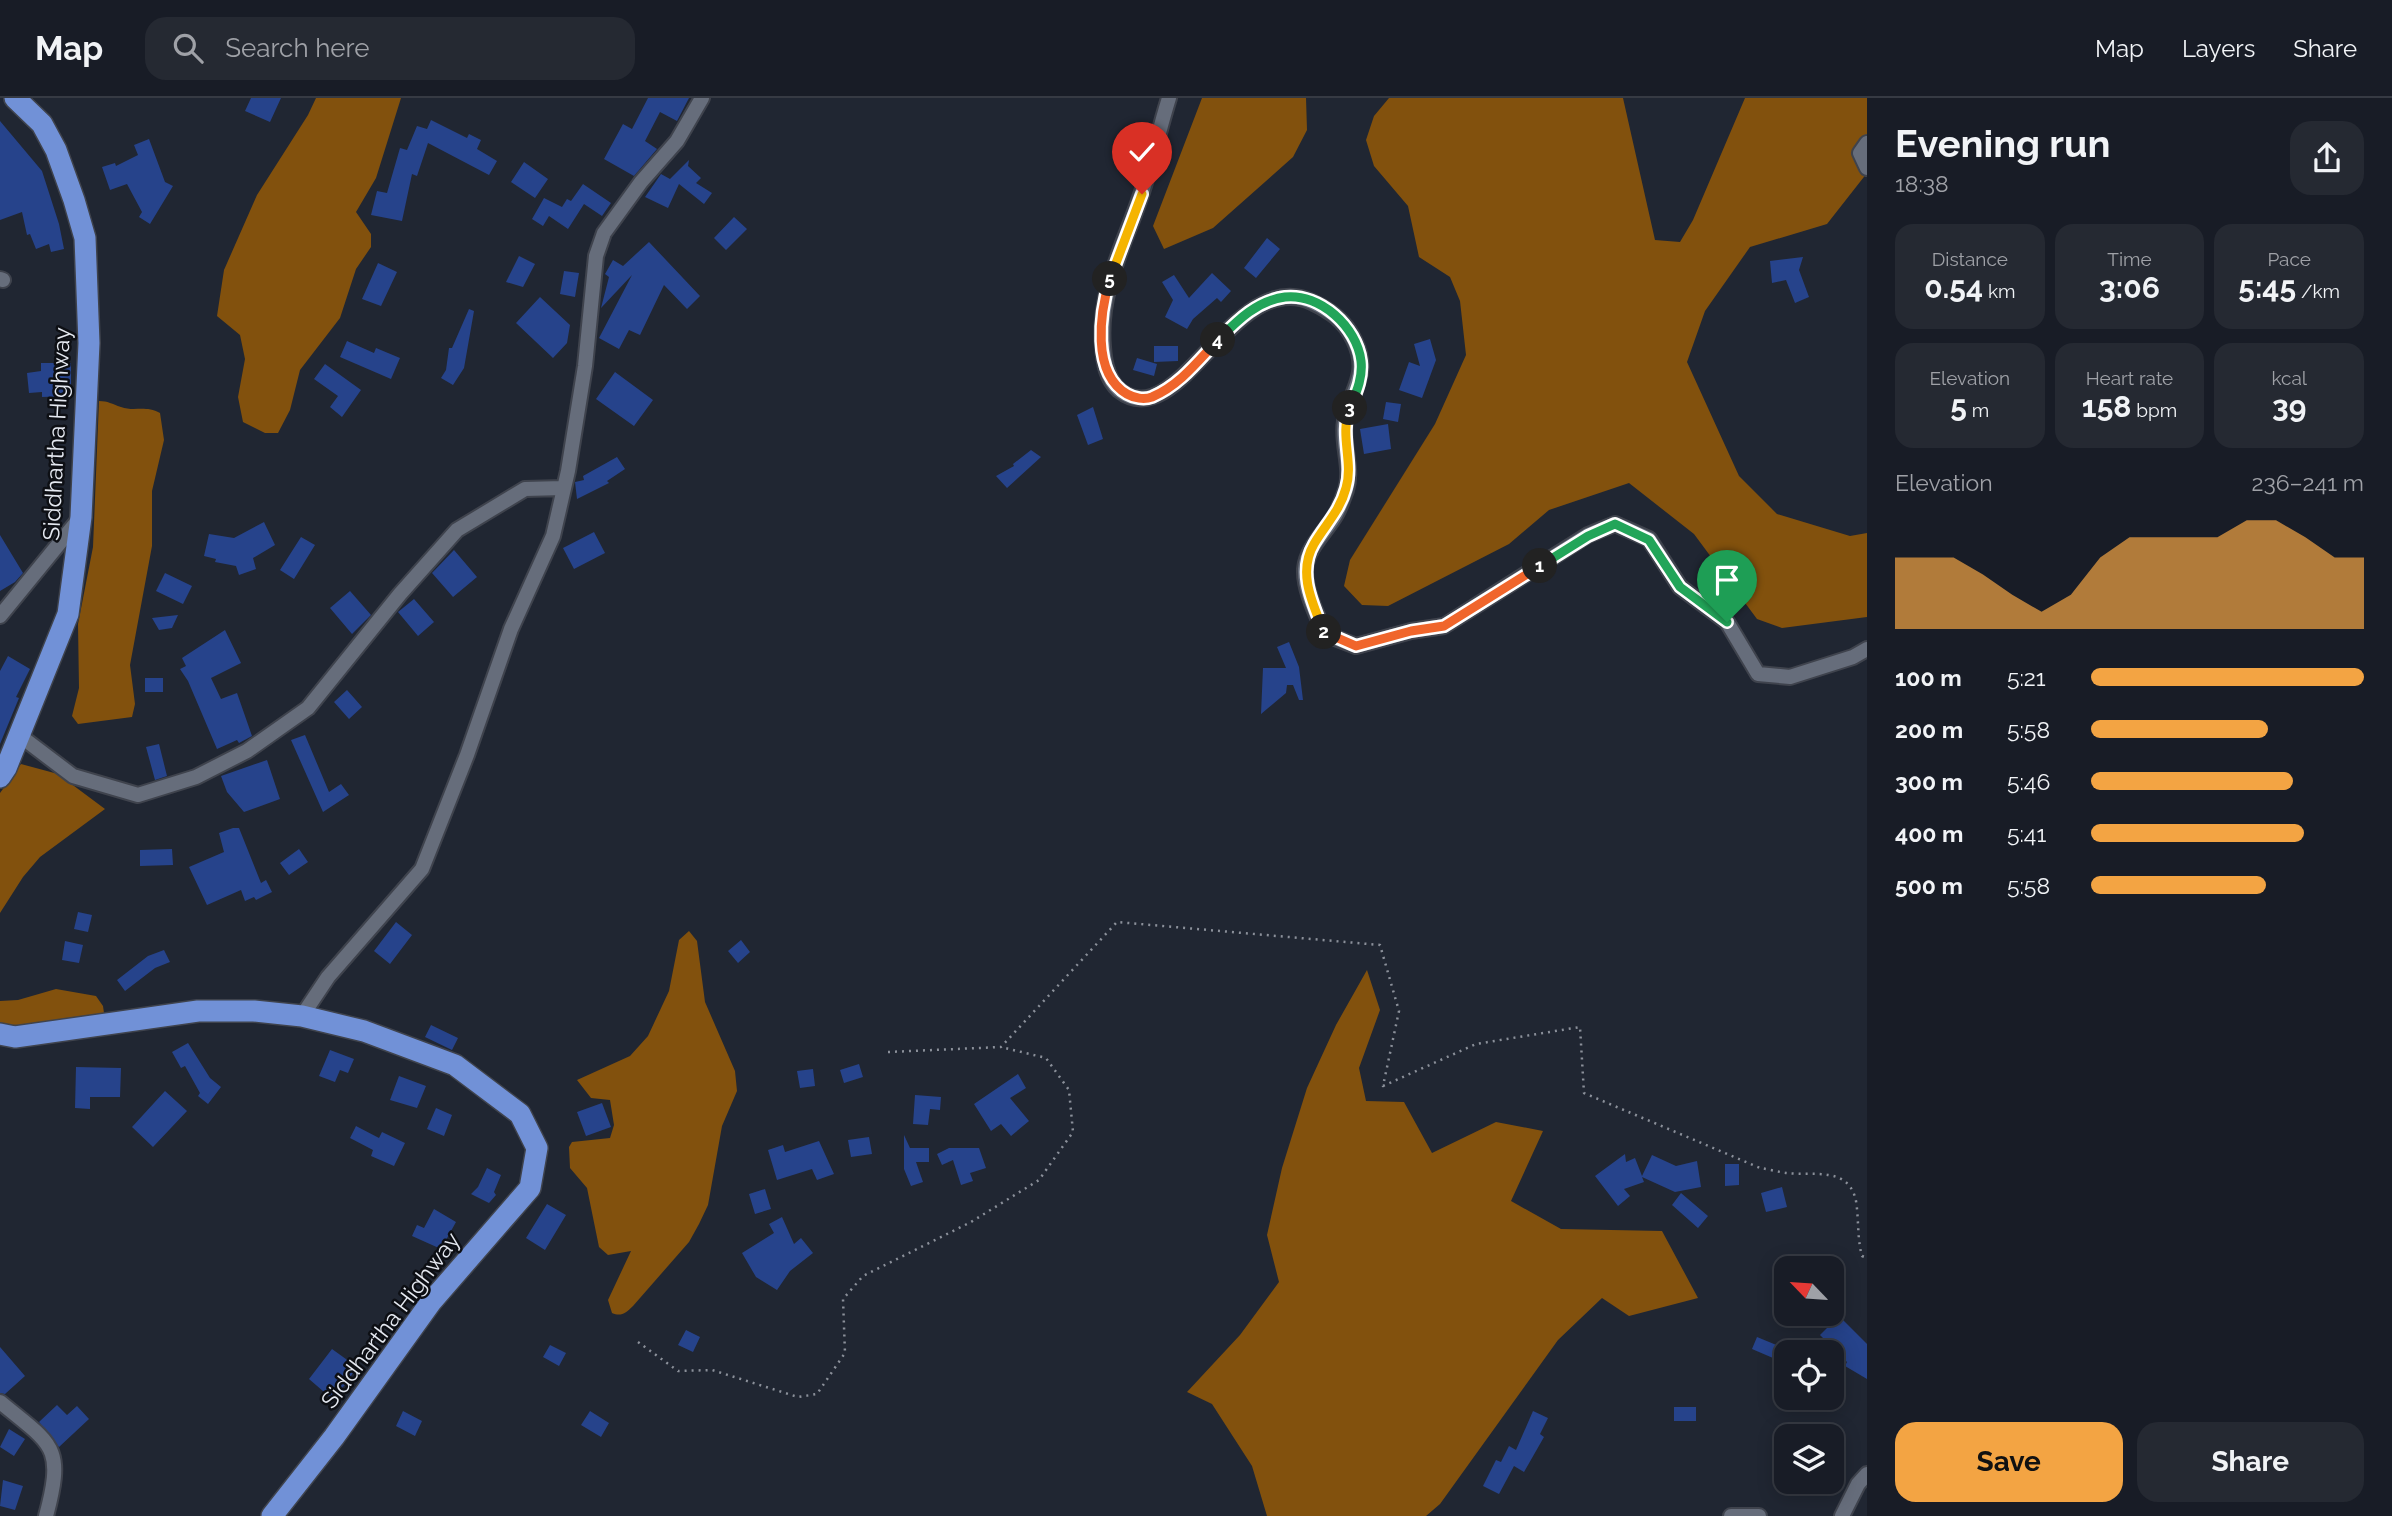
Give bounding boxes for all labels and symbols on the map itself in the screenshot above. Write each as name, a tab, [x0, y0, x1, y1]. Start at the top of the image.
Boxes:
pin	[1112, 122, 1172, 194]
pin: 5	[1092, 262, 1128, 296]
pin: 4	[1200, 322, 1236, 358]
street label: Siddhartha Highway	[37, 327, 75, 541]
pin: 3	[1332, 390, 1368, 426]
pin: 1	[1522, 548, 1558, 584]
pin	[1697, 550, 1757, 622]
pin: 2	[1306, 614, 1342, 650]
street label: Siddhartha Highway	[315, 1227, 465, 1413]
north arrow	[1774, 1256, 1844, 1326]

